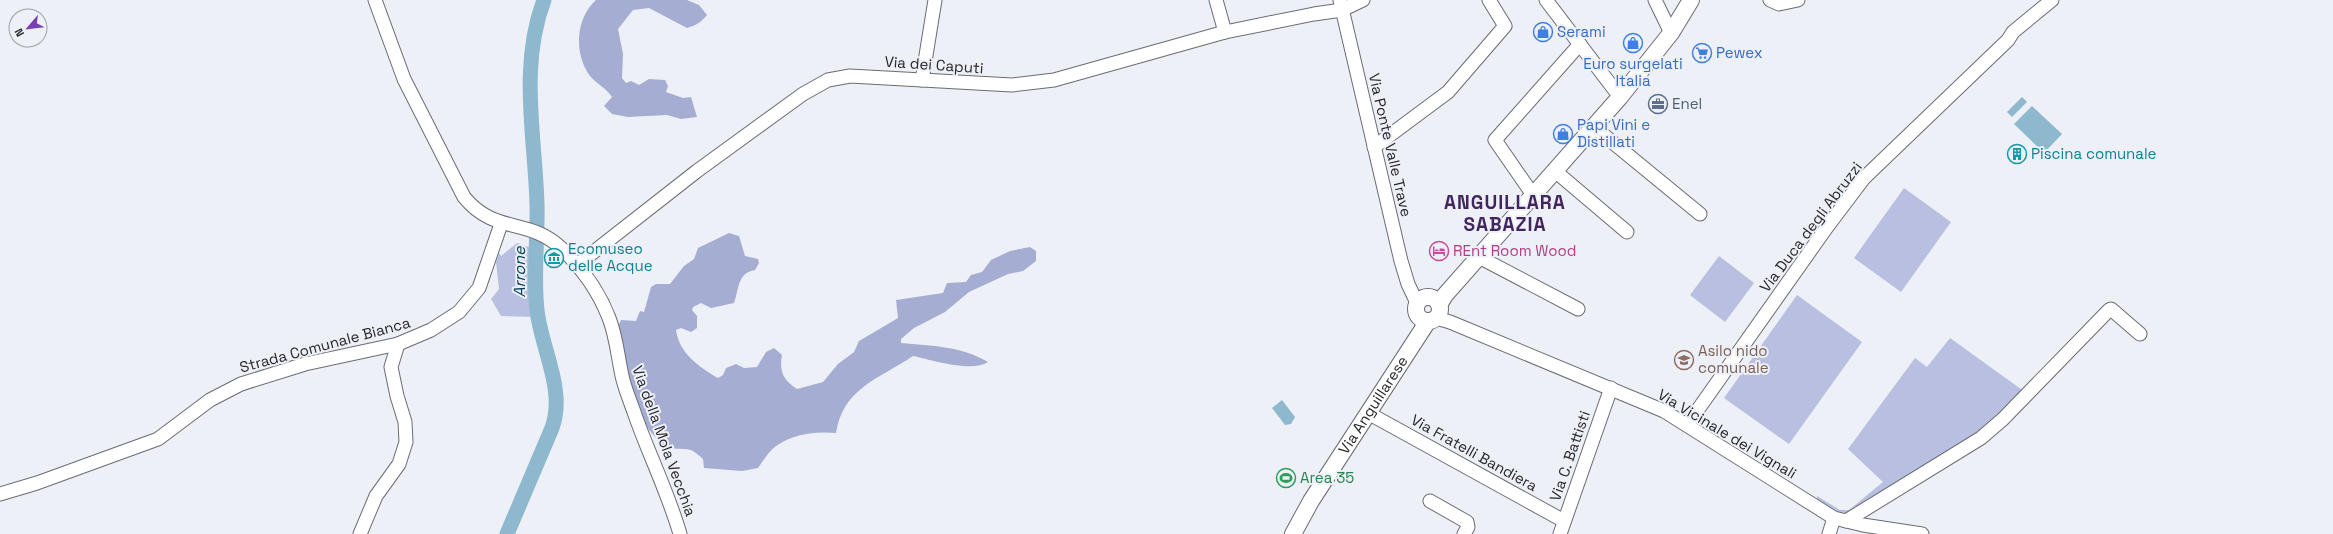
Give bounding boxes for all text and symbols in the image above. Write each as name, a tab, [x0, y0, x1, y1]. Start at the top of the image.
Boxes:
north arrow	[8, 8, 48, 48]
shop icon: Serami	[1532, 21, 1554, 43]
place label: Serami	[1557, 22, 1606, 41]
text: N	[11, 26, 27, 39]
shop icon: Euro surgelati Italia	[1622, 32, 1644, 54]
supermarket icon: Pewex	[1691, 42, 1713, 64]
place label: Pewex	[1716, 43, 1763, 62]
street label: Via dei Caputi	[884, 52, 984, 77]
place label: Euro surgelati Italia	[1583, 54, 1683, 90]
street label: Via Ponte Valle Trave	[1365, 71, 1416, 219]
office icon: Enel	[1647, 93, 1669, 115]
place label: Enel	[1672, 94, 1702, 113]
place label: Papi Vini e Distillati	[1577, 115, 1650, 151]
shop icon: Papi Vini e Distillati	[1552, 123, 1574, 145]
building icon: Piscina comunale	[2006, 143, 2028, 165]
place label: Piscina comunale	[2031, 144, 2157, 163]
street label: Via Duca degli Abruzzi	[1755, 158, 1866, 296]
district label: ANGUILLARA SABAZIA	[1444, 190, 1566, 237]
place label: Ecomuseo delle Acque	[568, 239, 653, 275]
hotel icon: REnt Room Wood	[1428, 240, 1450, 262]
place label: REnt Room Wood	[1453, 241, 1576, 260]
water label: Arrone	[509, 246, 530, 298]
museum icon: Ecomuseo delle Acque	[543, 247, 565, 269]
street label: Strada Comunale Bianca	[237, 312, 413, 376]
place label: Asilo nido comunale	[1698, 341, 1769, 377]
school or university icon: Asilo nido comunale	[1673, 349, 1695, 371]
street label: Via Anguillarese	[1334, 352, 1412, 458]
street label: Via della Mola Vecchia	[628, 363, 701, 519]
street label: Via Vicinale dei Vignali	[1654, 385, 1800, 483]
street label: Via C. Battisti	[1545, 408, 1594, 504]
street label: Via Fratelli Bandiera	[1408, 410, 1541, 495]
sports icon: Area 35	[1275, 467, 1297, 489]
place label: Area 35	[1300, 468, 1354, 487]

